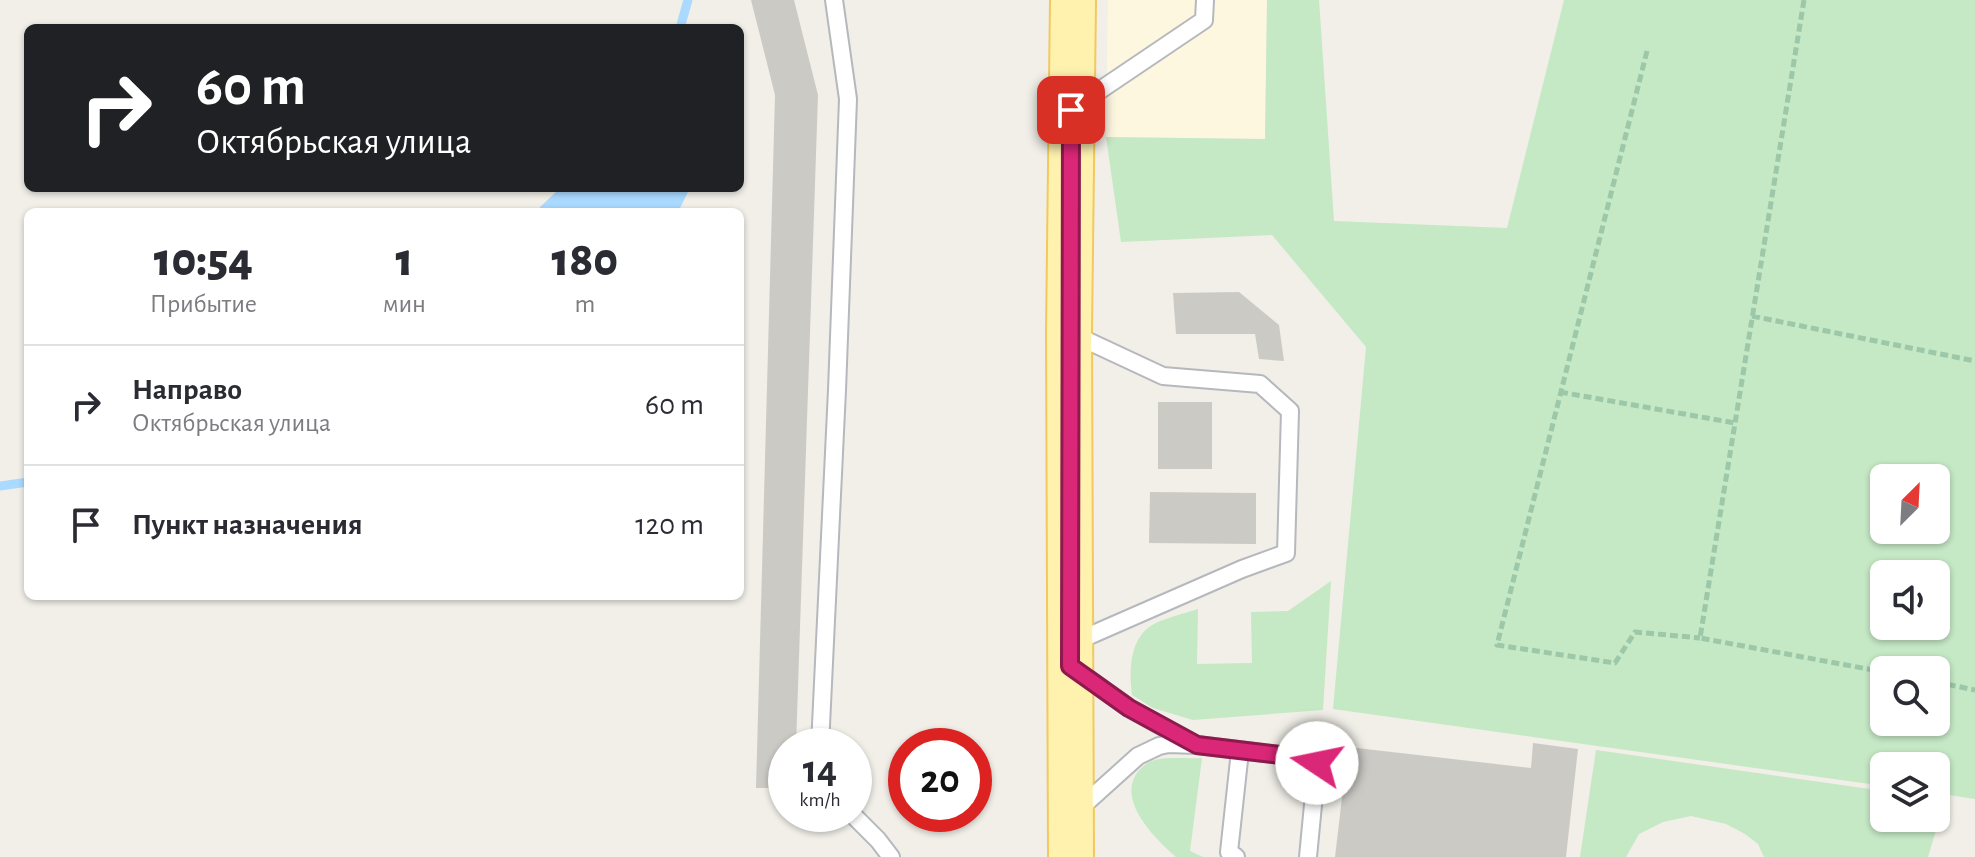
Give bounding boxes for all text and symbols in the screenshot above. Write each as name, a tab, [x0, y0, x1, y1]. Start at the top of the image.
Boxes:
icon: right	[64, 56, 168, 160]
text: 60 m	[196, 59, 306, 115]
pin	[1037, 76, 1105, 144]
icon: arrive	[1049, 88, 1093, 132]
text: Октябрьская улица	[196, 124, 471, 160]
text: 10:54	[154, 237, 253, 285]
text: 1	[395, 237, 413, 285]
text: 180	[552, 237, 618, 285]
text: Прибытие	[150, 291, 257, 317]
text: мин	[383, 291, 426, 317]
text: m	[575, 291, 595, 317]
text: Направо	[132, 375, 242, 405]
icon: right	[64, 383, 108, 427]
text: 60 m	[645, 390, 704, 420]
text: Октябрьская улица	[132, 410, 331, 436]
north arrow	[1870, 464, 1950, 544]
map controls	[1870, 464, 1950, 832]
icon: arrive	[64, 503, 108, 547]
text: Пункт назначения	[132, 510, 363, 540]
text: 120 m	[635, 510, 704, 540]
button: sound	[1870, 560, 1950, 640]
button: search	[1870, 656, 1950, 736]
position arrow	[1275, 721, 1359, 805]
speed limit sign: 20	[888, 728, 992, 832]
text: 14	[803, 750, 837, 790]
button: layers	[1870, 752, 1950, 832]
text: km/h	[799, 790, 841, 810]

